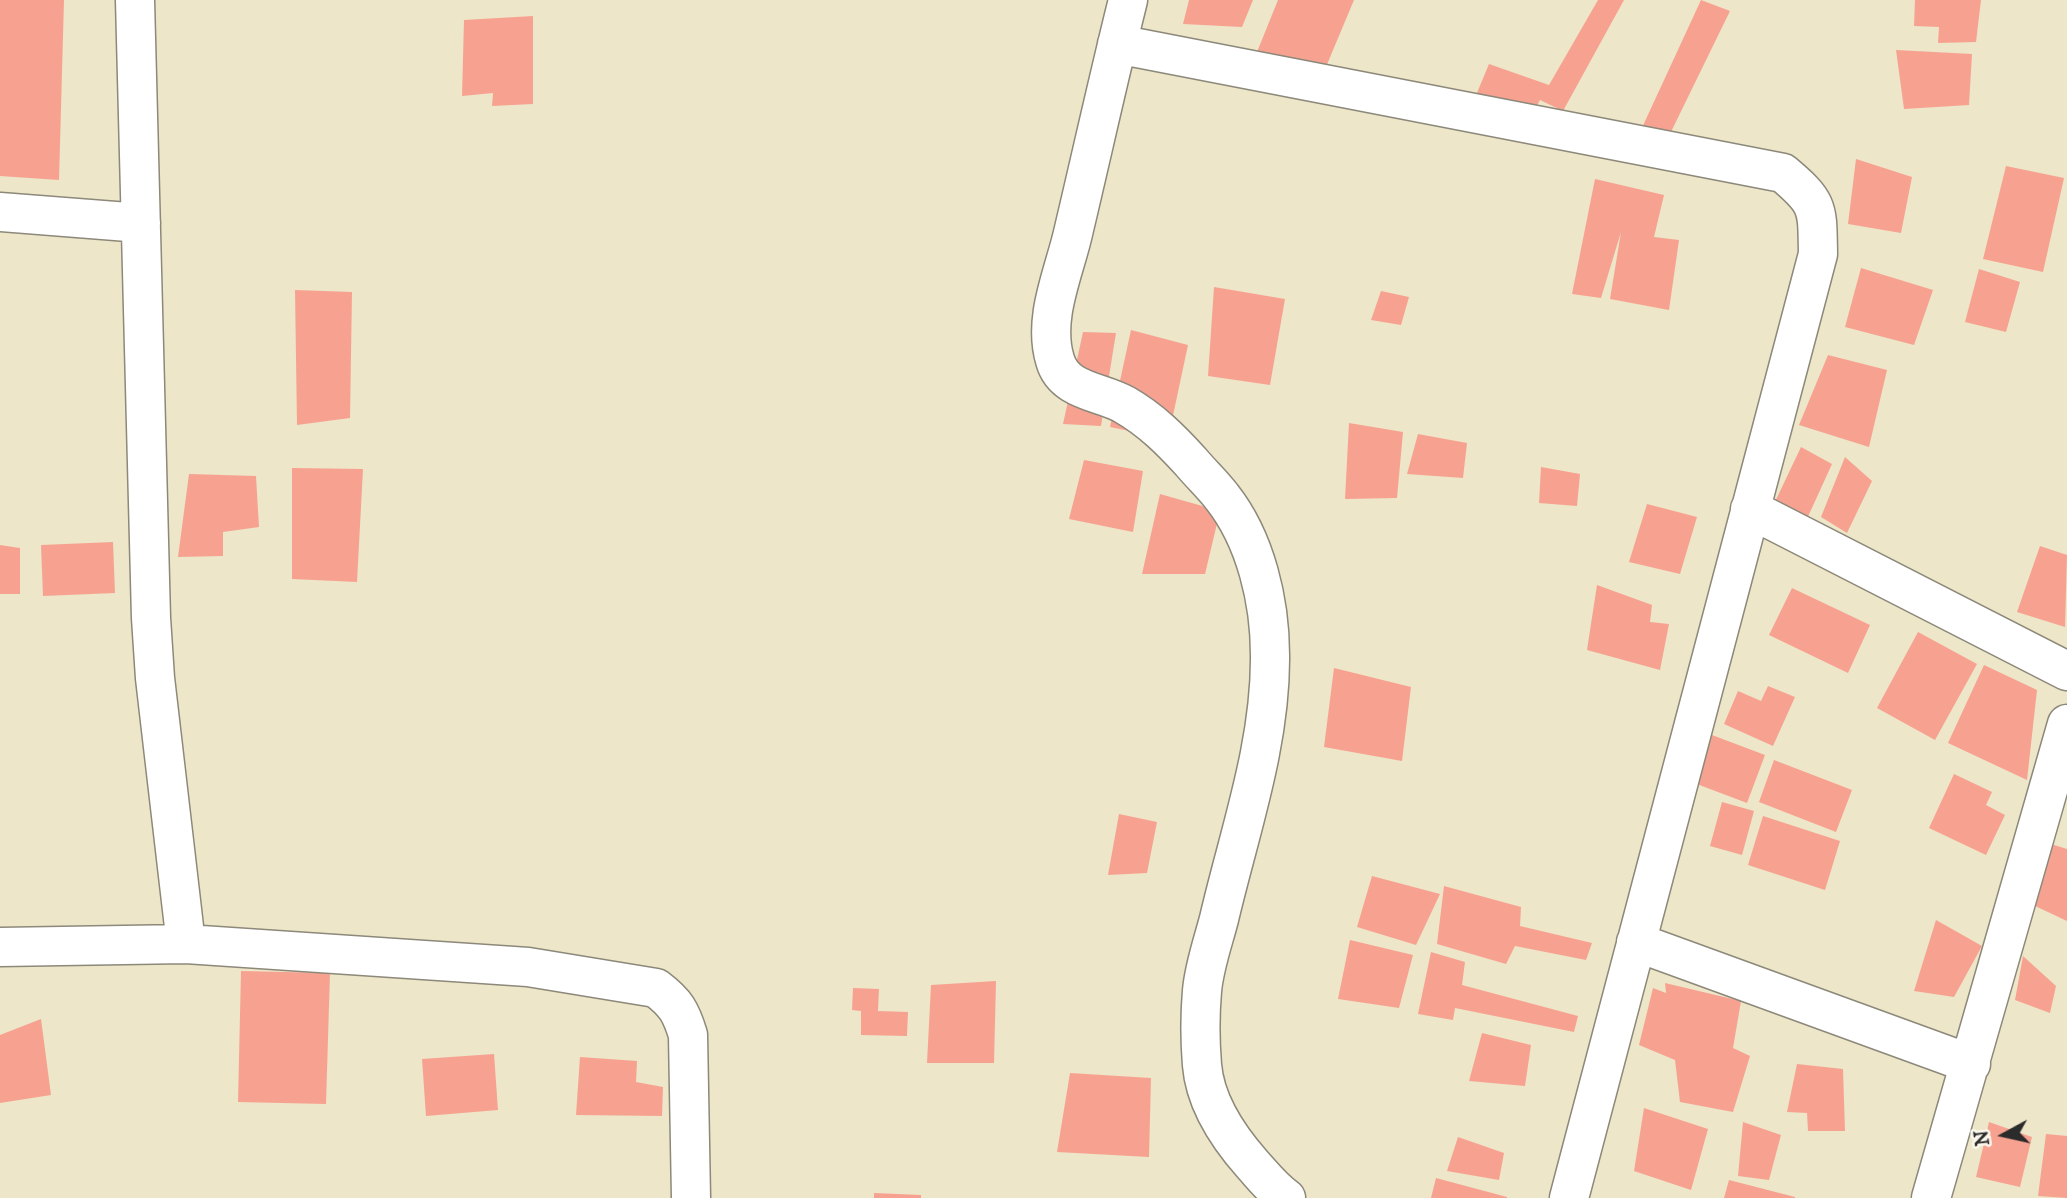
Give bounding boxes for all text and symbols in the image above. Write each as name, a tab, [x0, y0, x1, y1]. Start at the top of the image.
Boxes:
north arrow	[1969, 1100, 2039, 1170]
text: N	[1970, 1129, 1995, 1147]

